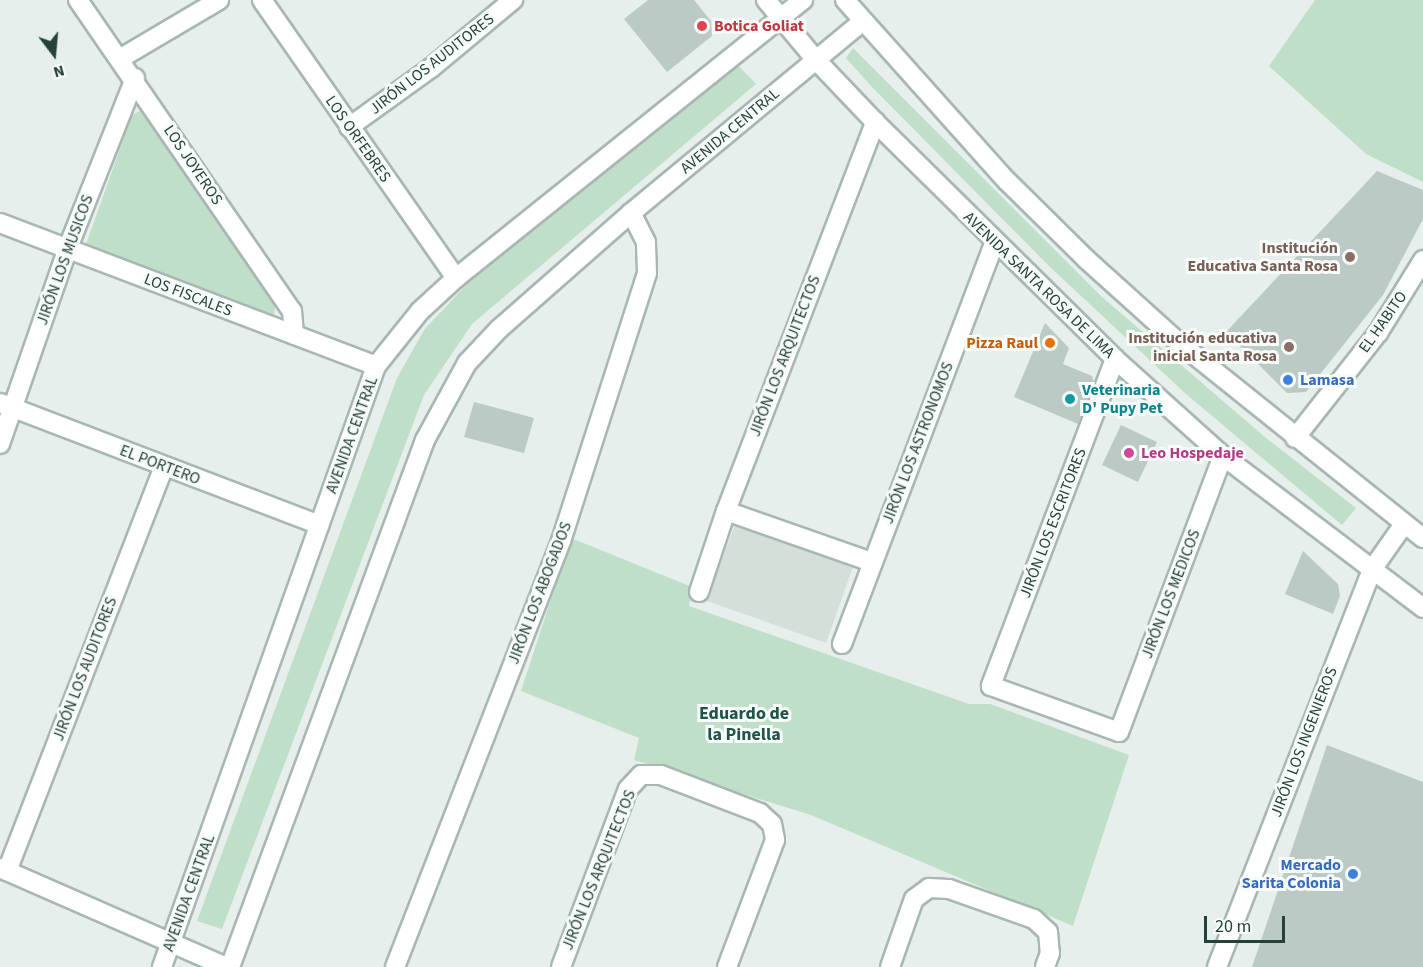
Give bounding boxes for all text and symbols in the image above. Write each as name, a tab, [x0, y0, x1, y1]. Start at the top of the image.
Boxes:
street label: JIRÓN LOS AUDITORES	[366, 9, 498, 119]
place label: Botica Goliat	[714, 16, 804, 36]
marker: Botica Goliat	[695, 19, 709, 33]
north arrow	[24, 24, 84, 84]
text: N	[51, 59, 67, 83]
street label: AVENIDA CENTRAL	[677, 84, 783, 178]
street label: LOS ORFEBRES	[321, 92, 395, 186]
street label: LOS JOYEROS	[159, 121, 227, 209]
street label: JIRÓN LOS MUSICOS	[33, 192, 97, 328]
street label: AVENIDA SANTA ROSA DE LIMA	[959, 208, 1119, 362]
place label: Institución Educativa Santa Rosa	[1188, 238, 1338, 276]
marker: Institución Educativa Santa Rosa	[1343, 250, 1357, 264]
street label: LOS FISCALES	[141, 269, 235, 321]
street label: JIRÓN LOS ARQUITECTOS	[745, 273, 825, 439]
street label: EL HABITO	[1355, 287, 1411, 357]
place label: Institución educativa inicial Santa Rosa	[1128, 328, 1277, 366]
place label: Pizza Raul	[966, 333, 1038, 353]
marker: Pizza Raul	[1043, 336, 1057, 350]
marker: Institución educativa inicial Santa Rosa	[1282, 340, 1296, 354]
street label: JIRÓN LOS ASTRONOMOS	[878, 359, 958, 527]
place label: Lamasa	[1300, 370, 1354, 390]
marker: Lamasa	[1281, 373, 1295, 387]
street label: AVENIDA CENTRAL	[322, 374, 382, 496]
place label: Veterinaria D' Pupy Pet	[1082, 380, 1163, 418]
marker: Veterinaria D' Pupy Pet	[1063, 392, 1077, 406]
street label: EL PORTERO	[117, 441, 203, 489]
place label: Leo Hospedaje	[1141, 443, 1244, 463]
street label: JIRÓN LOS ESCRITORES	[1016, 445, 1090, 601]
marker: Leo Hospedaje	[1122, 446, 1136, 460]
street label: JIRÓN LOS ABOGADOS	[504, 519, 576, 667]
street label: JIRÓN LOS MEDICOS	[1138, 527, 1204, 661]
street label: JIRÓN LOS AUDITORES	[49, 594, 121, 744]
street label: JIRÓN LOS INGENIEROS	[1267, 664, 1341, 820]
district label: Eduardo de la Pinella	[699, 704, 789, 746]
street label: JIRÓN LOS ARQUITECTOS	[558, 787, 640, 953]
street label: AVENIDA CENTRAL	[159, 832, 219, 954]
place label: Mercado Sarita Colonia	[1242, 855, 1341, 893]
marker: Mercado Sarita Colonia	[1346, 867, 1360, 881]
scale bar	[1207, 904, 1288, 942]
text: 20 m	[1215, 914, 1251, 939]

